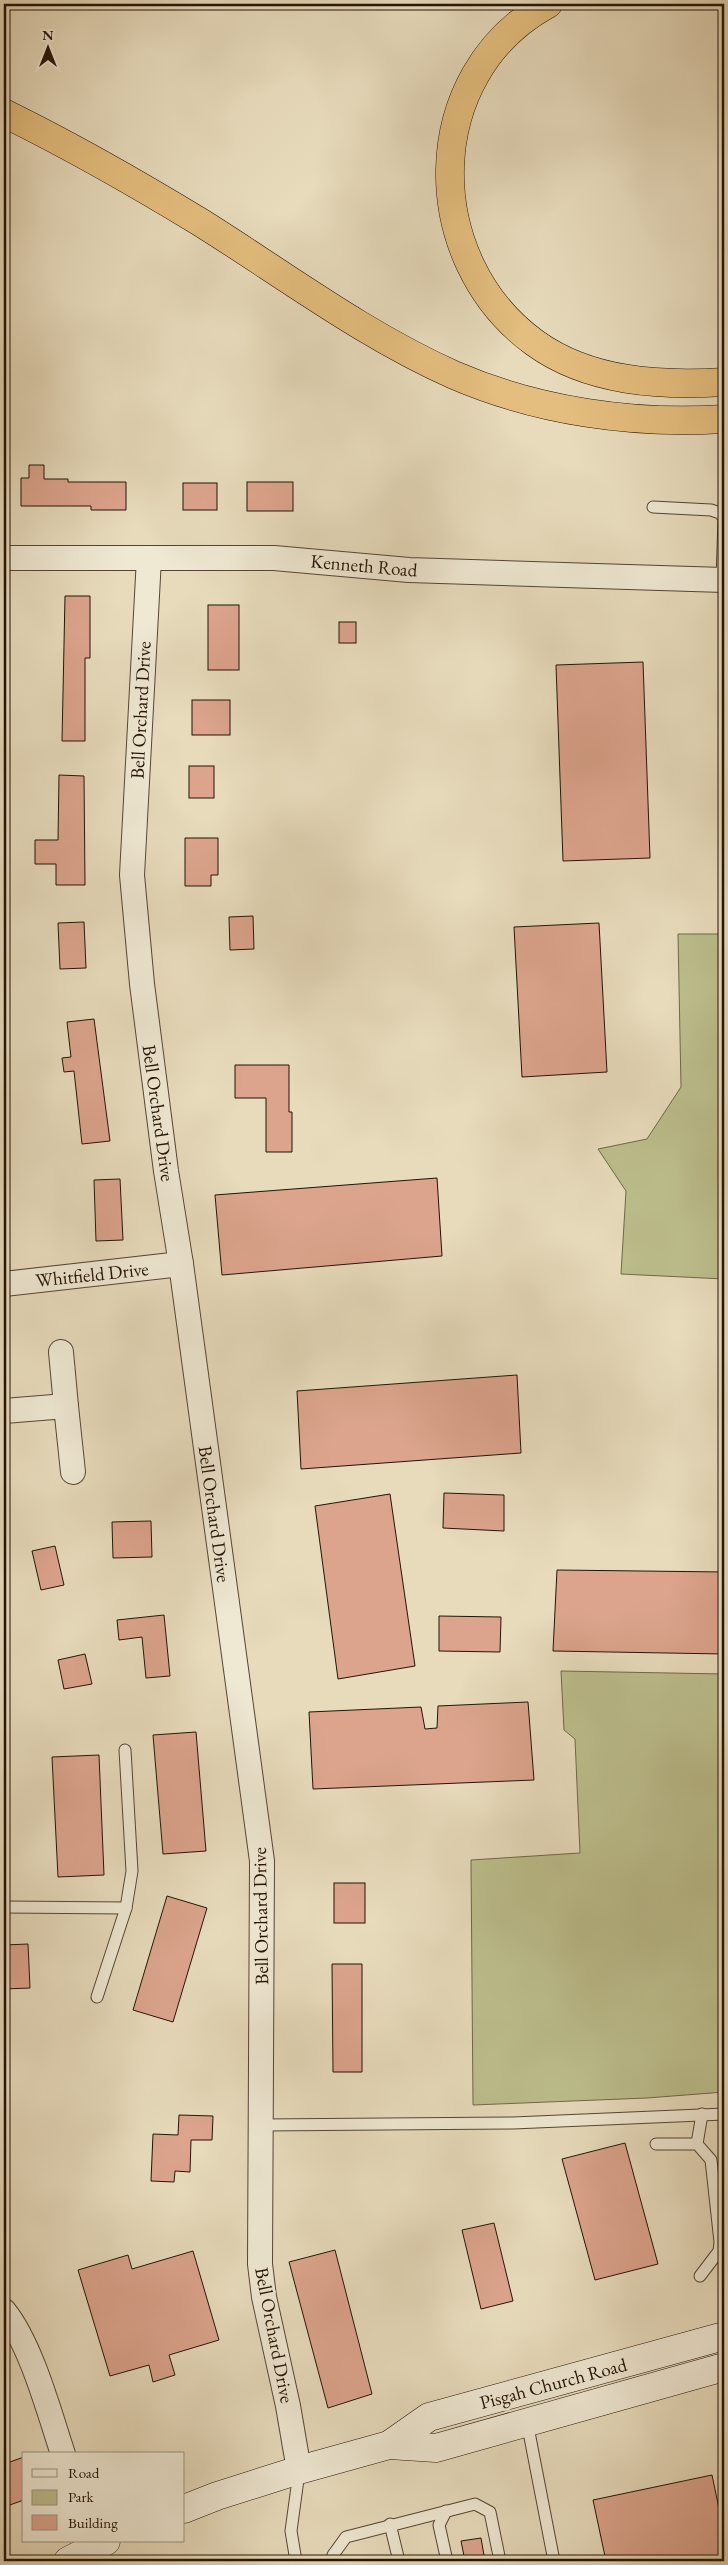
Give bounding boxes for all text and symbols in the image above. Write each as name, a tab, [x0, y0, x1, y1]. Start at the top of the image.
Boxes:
north arrow	[22, 22, 72, 72]
text: N	[42, 26, 54, 44]
street label: Kenneth Road	[309, 548, 419, 583]
street label: Bell Orchard Drive	[124, 641, 157, 779]
street label: Bell Orchard Drive	[137, 1043, 180, 1183]
street label: Whitfield Drive	[34, 1256, 150, 1293]
street label: Bell Orchard Drive	[193, 1444, 236, 1584]
street label: Bell Orchard Drive	[247, 1847, 274, 1985]
street label: Bell Orchard Drive	[249, 2265, 300, 2405]
street label: Pisgah Church Road	[477, 2352, 630, 2415]
legend	[22, 2452, 185, 2542]
text: Road	[68, 2463, 100, 2482]
text: Park	[68, 2487, 95, 2506]
text: Building	[68, 2513, 118, 2532]

